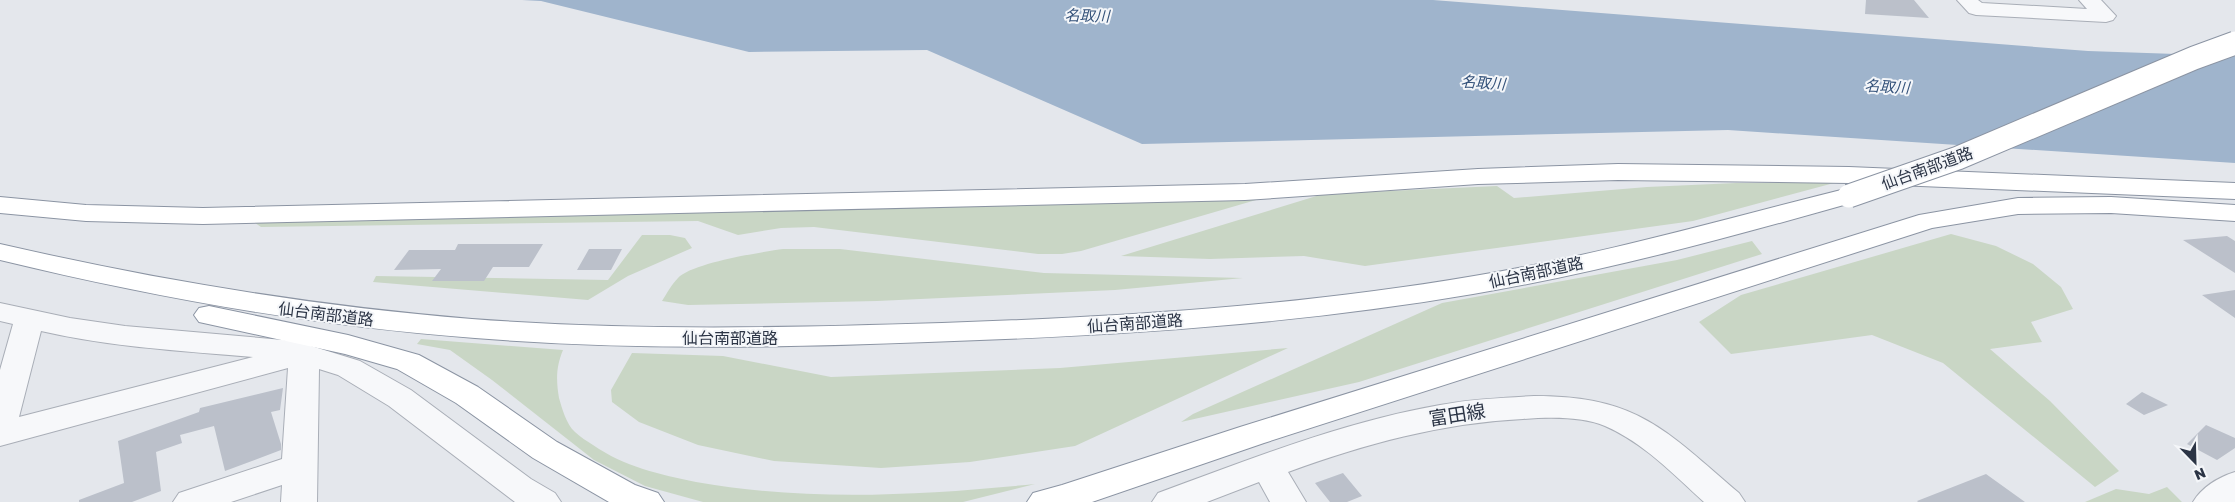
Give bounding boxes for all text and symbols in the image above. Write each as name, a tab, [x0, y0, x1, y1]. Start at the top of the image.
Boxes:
water label: 名取川	[1064, 6, 1112, 24]
water label: 名取川	[1460, 71, 1508, 93]
water label: 名取川	[1864, 76, 1912, 96]
street label: 仙台南部道路	[1878, 142, 1976, 194]
street label: 仙台南部道路	[1487, 252, 1585, 292]
street label: 仙台南部道路	[277, 298, 375, 330]
street label: 仙台南部道路	[1086, 310, 1184, 336]
street label: 仙台南部道路	[682, 328, 778, 348]
street label: 富田線	[1427, 398, 1487, 430]
north arrow	[2170, 437, 2220, 487]
text: N	[2192, 465, 2208, 484]

